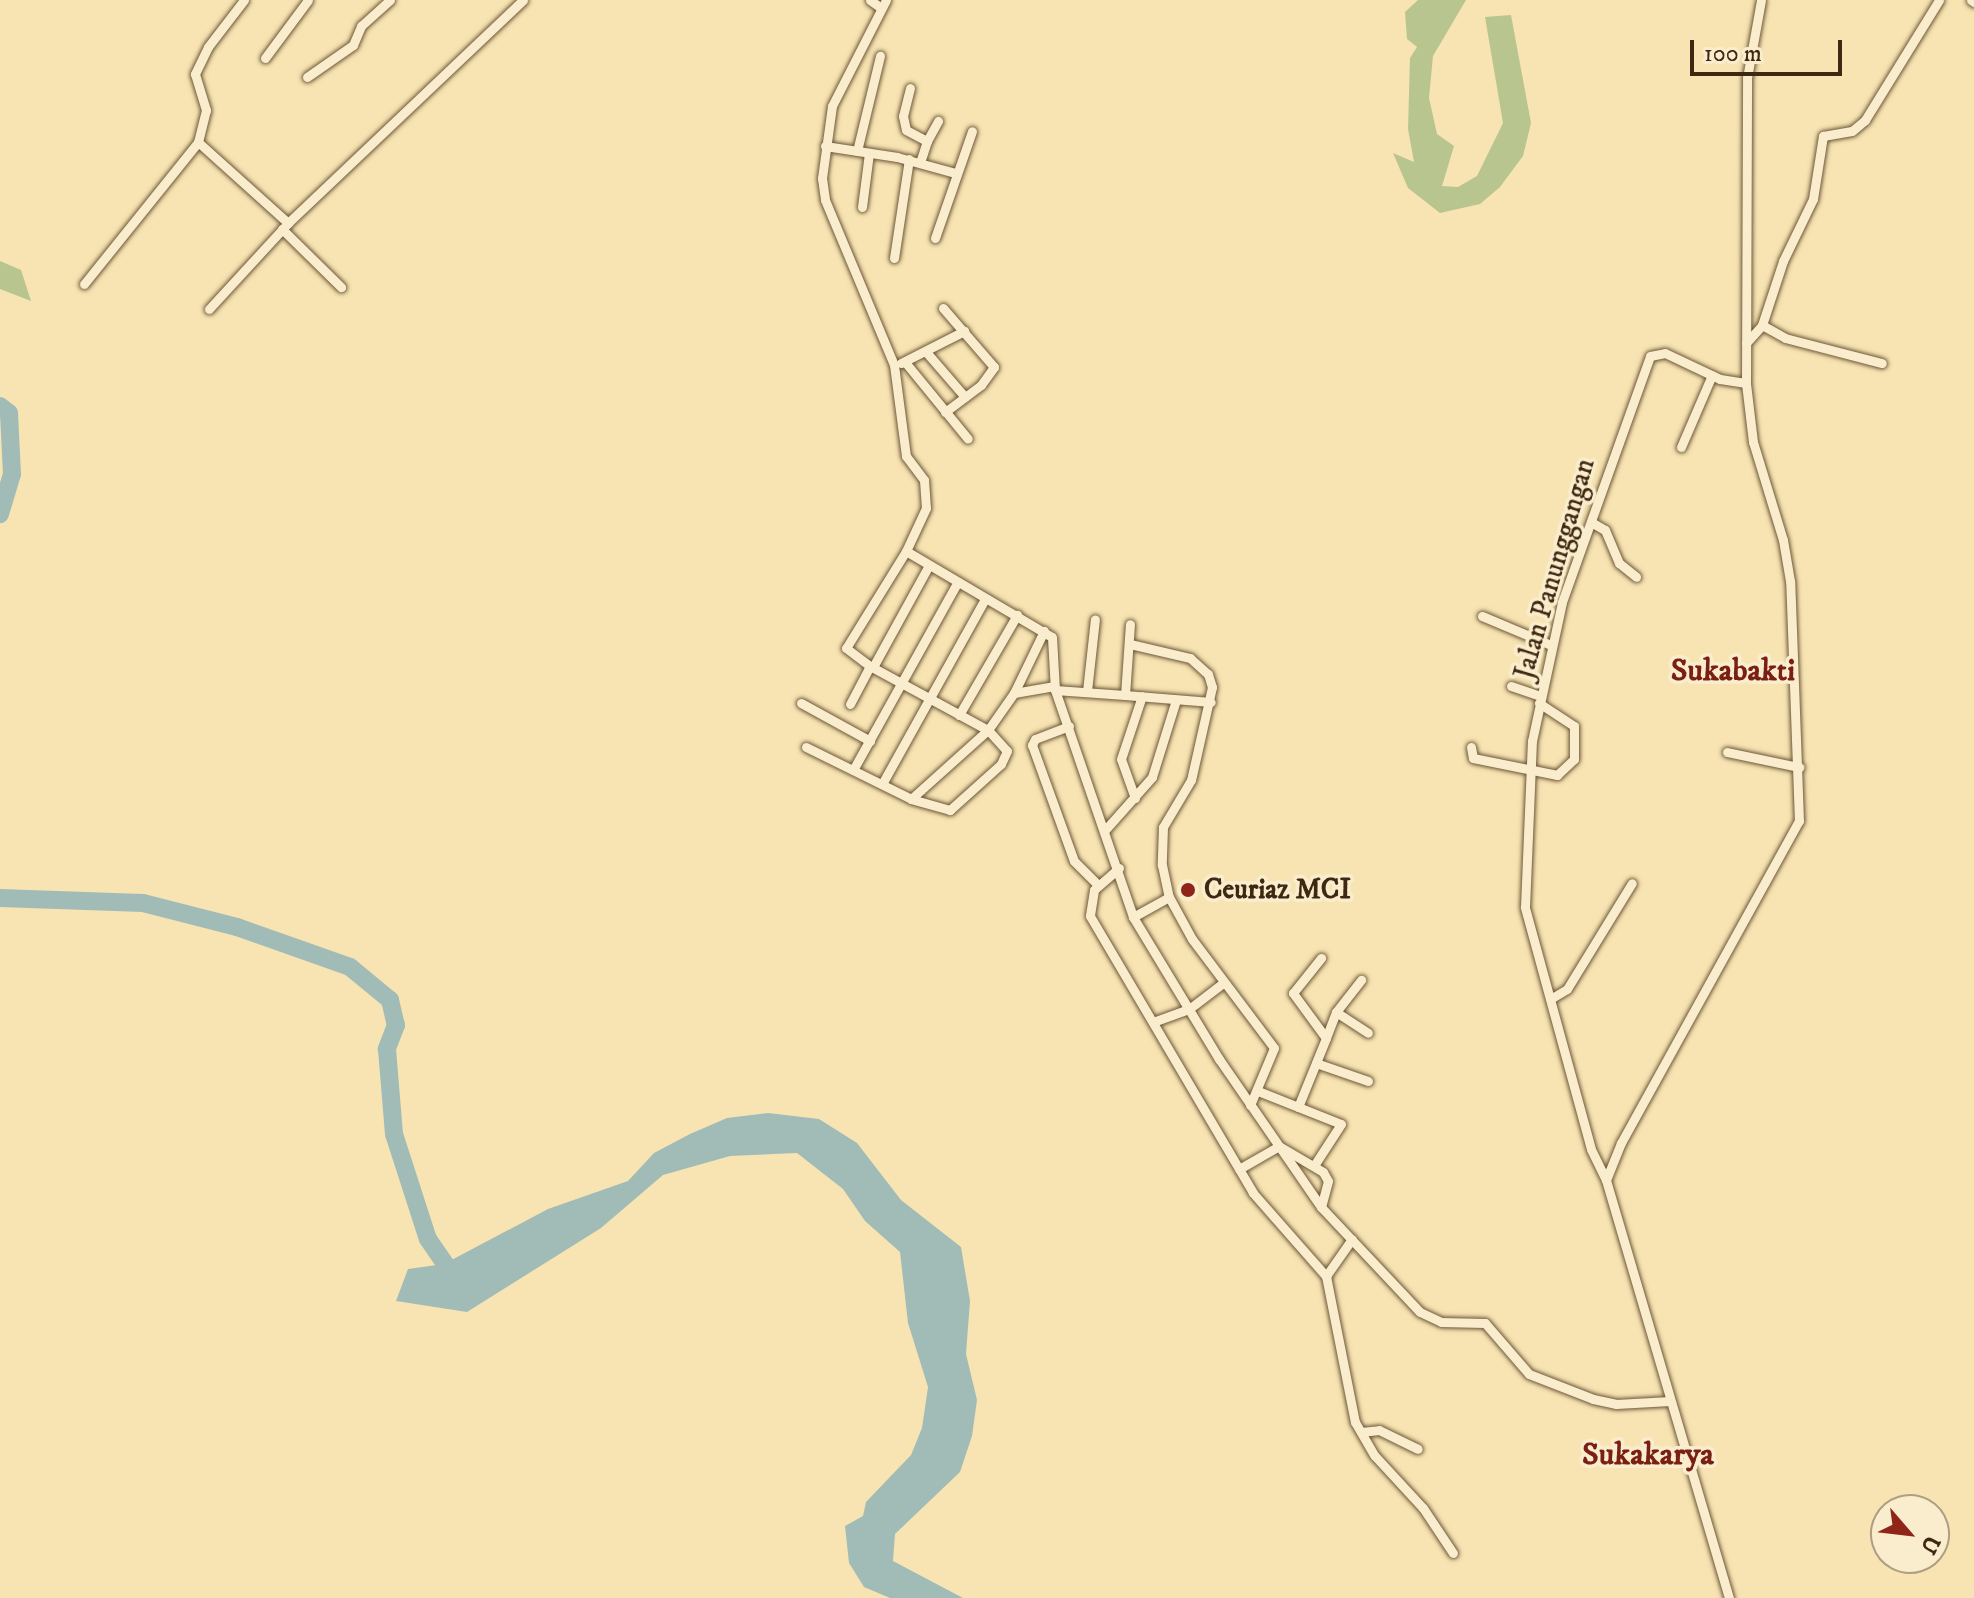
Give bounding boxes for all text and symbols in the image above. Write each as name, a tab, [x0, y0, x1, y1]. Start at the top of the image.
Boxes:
scale bar	[1694, 24, 1846, 74]
text: 100 m	[1704, 39, 1762, 69]
street label: Jalan Panunggangan	[1507, 455, 1603, 683]
district label: Sukabakti	[1671, 652, 1795, 690]
place label: Ceuriaz MCI	[1204, 873, 1351, 907]
marker: Ceuriaz MCI	[1179, 881, 1197, 899]
district label: Sukakarya	[1582, 1436, 1714, 1474]
north arrow	[1870, 1494, 1950, 1574]
text: U	[1914, 1531, 1946, 1558]

